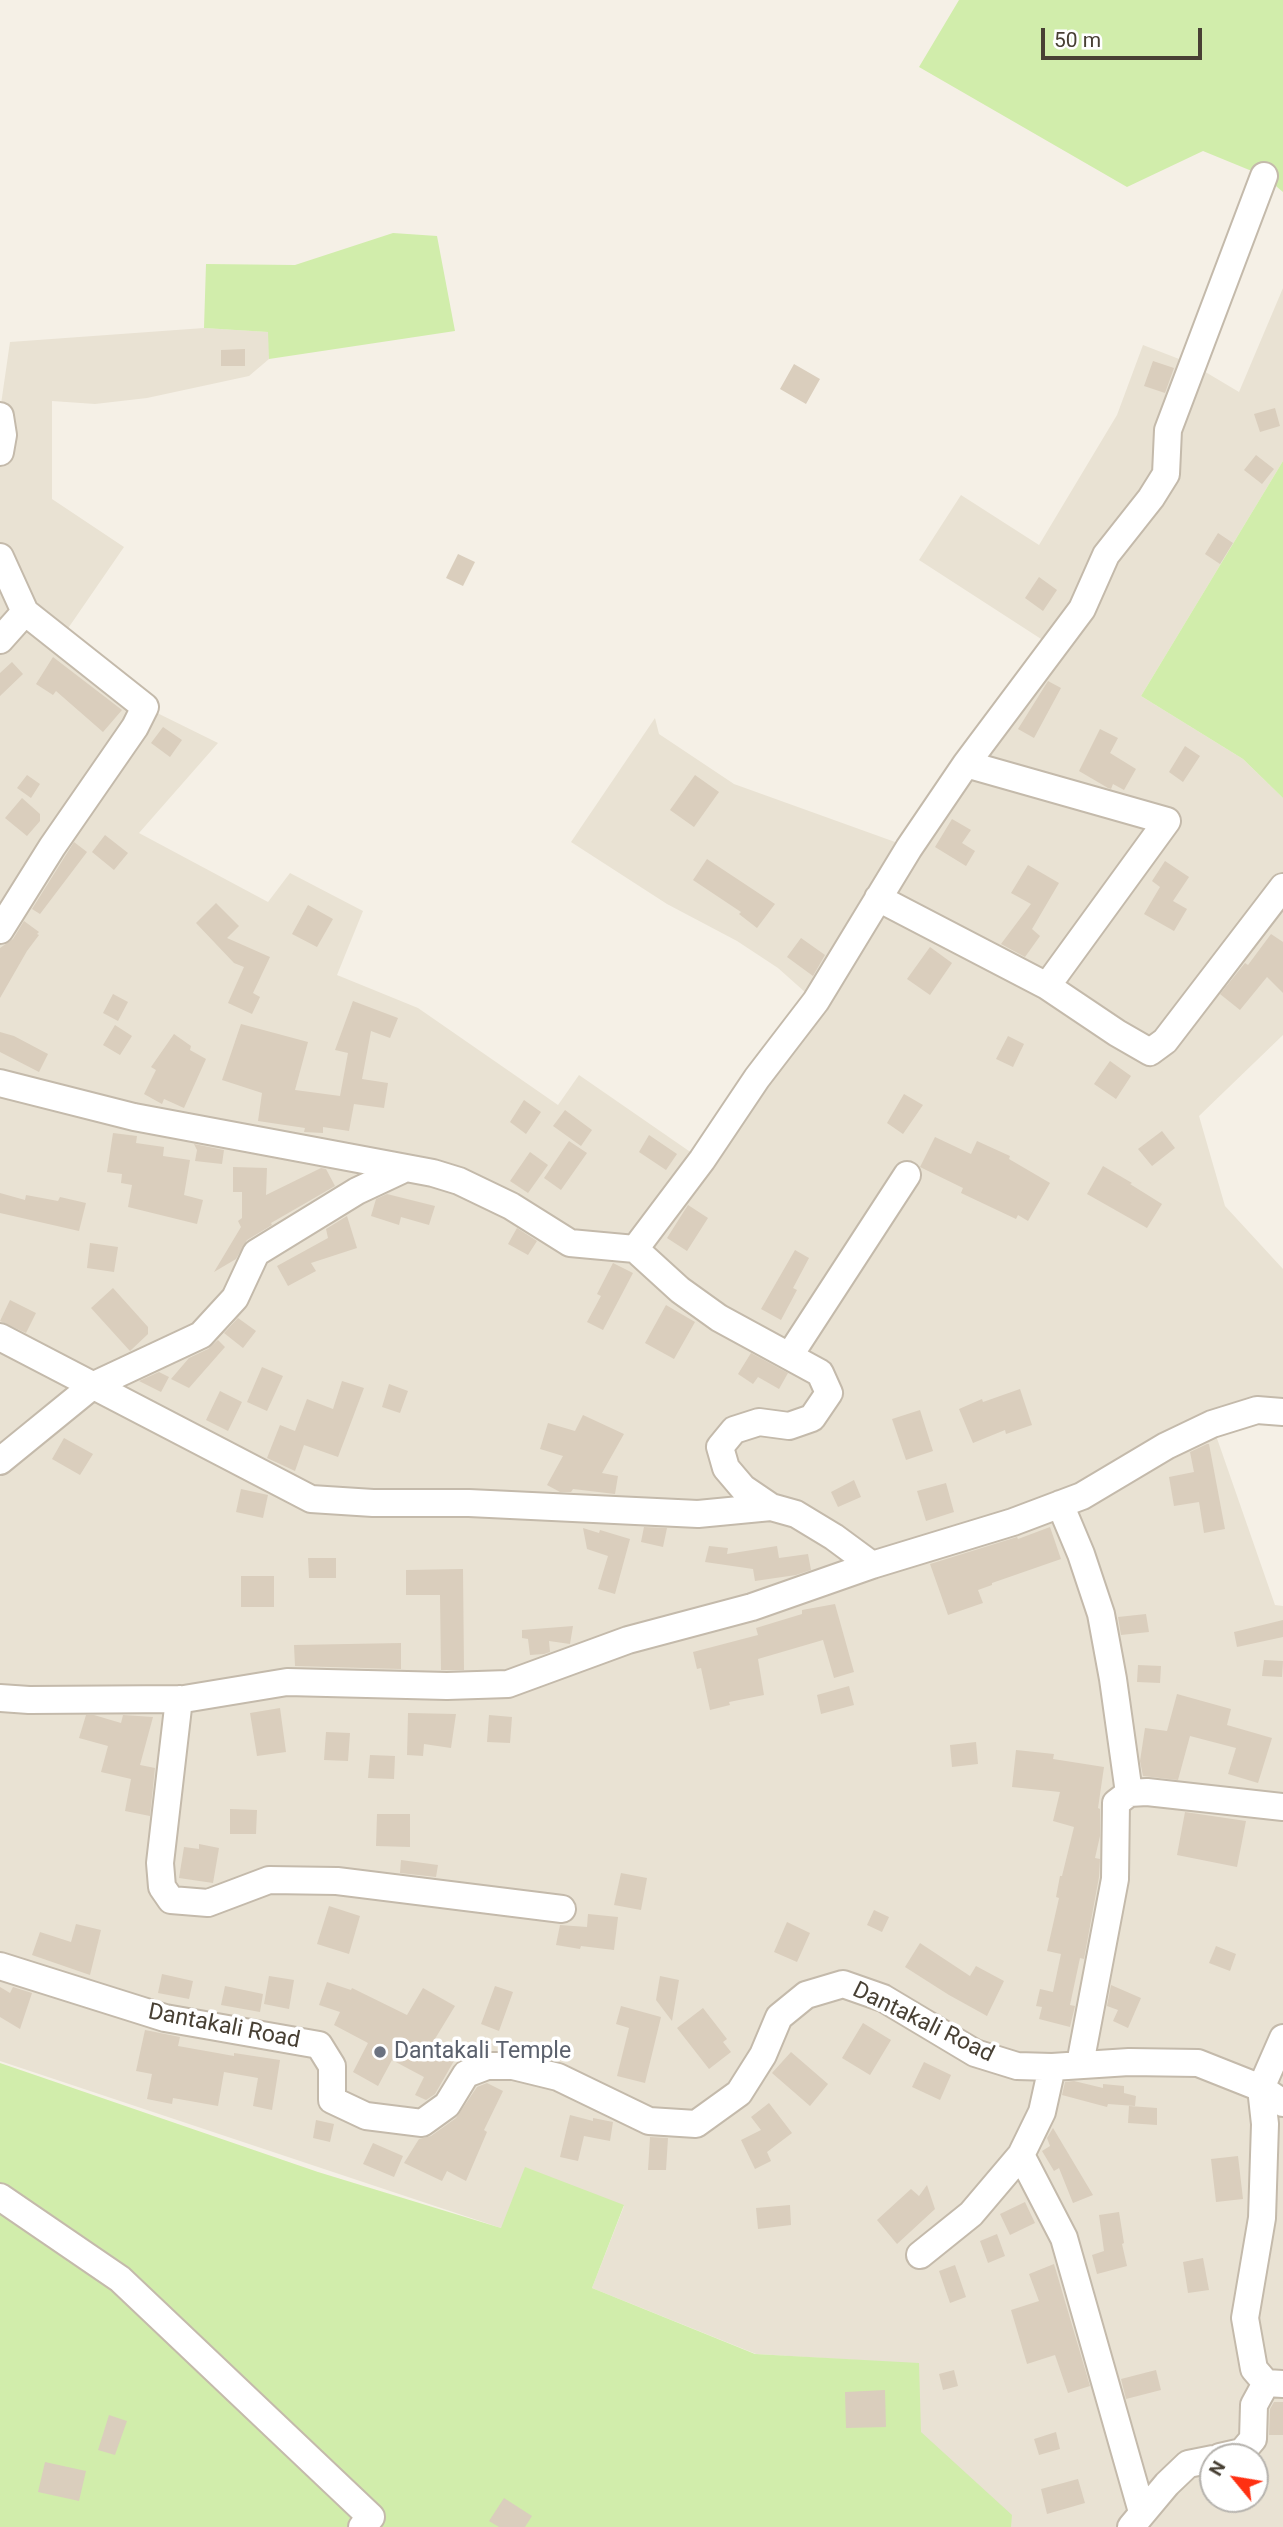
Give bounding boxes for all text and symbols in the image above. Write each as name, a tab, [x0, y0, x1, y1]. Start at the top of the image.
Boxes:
scale bar	[1045, 14, 1206, 58]
text: 50 m	[1054, 28, 1101, 52]
street label: Dantakali Road	[848, 1977, 998, 2069]
street label: Dantakali Road	[146, 1999, 302, 2055]
place label: Dantakali Temple	[394, 2038, 571, 2066]
marker: Dantakali Temple	[372, 2044, 388, 2060]
north arrow	[1199, 2443, 1269, 2513]
text: N	[1204, 2457, 1230, 2480]

